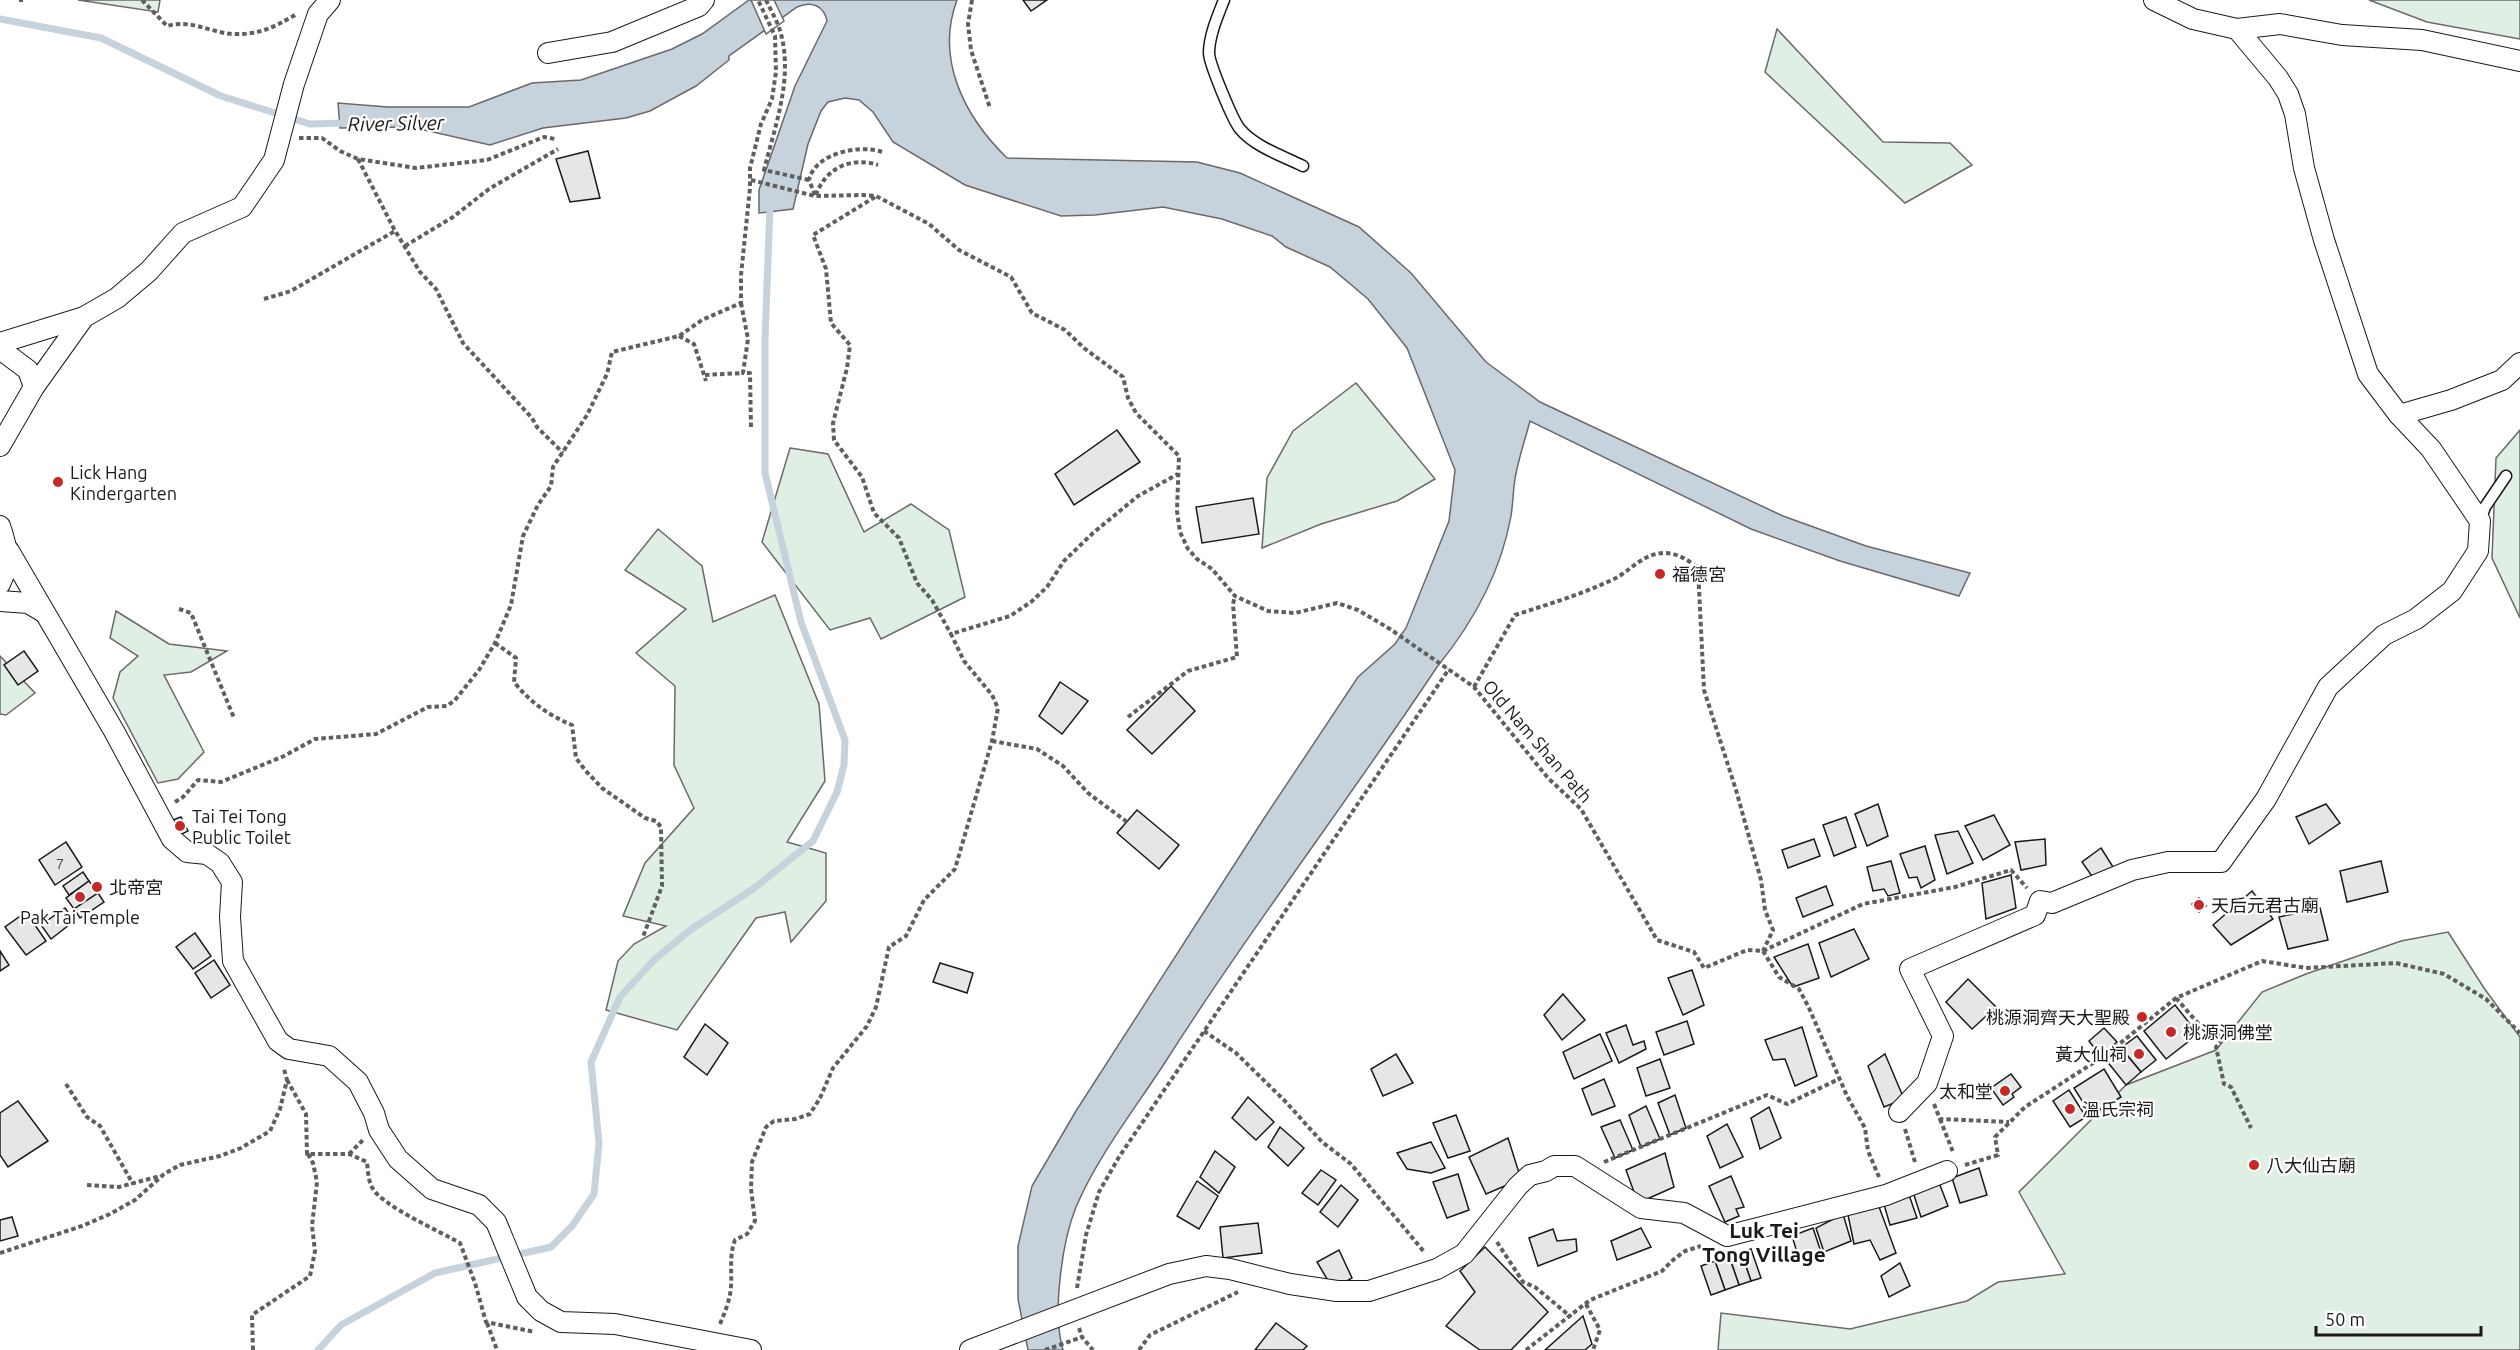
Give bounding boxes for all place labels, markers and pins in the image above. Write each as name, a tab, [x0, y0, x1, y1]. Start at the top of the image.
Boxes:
place label: Lick Hang Kindergarten	[70, 462, 177, 503]
marker: Lick Hang Kindergarten	[51, 475, 65, 489]
place label: 福德宮	[1672, 564, 1726, 584]
marker: 福德宮	[1653, 567, 1667, 581]
place label: Tai Tei Tong Public Toilet	[192, 806, 291, 847]
marker: Tai Tei Tong Public Toilet	[173, 819, 187, 833]
place label: 北帝宮	[109, 877, 163, 897]
marker: 北帝宮	[90, 880, 104, 894]
marker: Pak Tai Temple	[73, 890, 87, 904]
place label: 天后元君古廟	[2211, 895, 2319, 915]
marker: 天后元君古廟	[2192, 898, 2206, 912]
place label: Pak Tai Temple	[20, 907, 140, 927]
place label: 桃源洞齊天大聖殿	[1986, 1007, 2130, 1027]
marker: 桃源洞齊天大聖殿	[2135, 1010, 2149, 1024]
place label: 桃源洞佛堂	[2183, 1022, 2273, 1042]
marker: 桃源洞佛堂	[2164, 1025, 2178, 1039]
place label: 黃大仙祠	[2055, 1044, 2127, 1064]
marker: 黃大仙祠	[2132, 1047, 2146, 1061]
place label: 太和堂	[1939, 1081, 1993, 1101]
marker: 太和堂	[1998, 1084, 2012, 1098]
place label: 溫氏宗祠	[2082, 1099, 2154, 1119]
marker: 溫氏宗祠	[2063, 1102, 2077, 1116]
place label: 八大仙古廟	[2266, 1155, 2356, 1175]
marker: 八大仙古廟	[2247, 1158, 2261, 1172]

